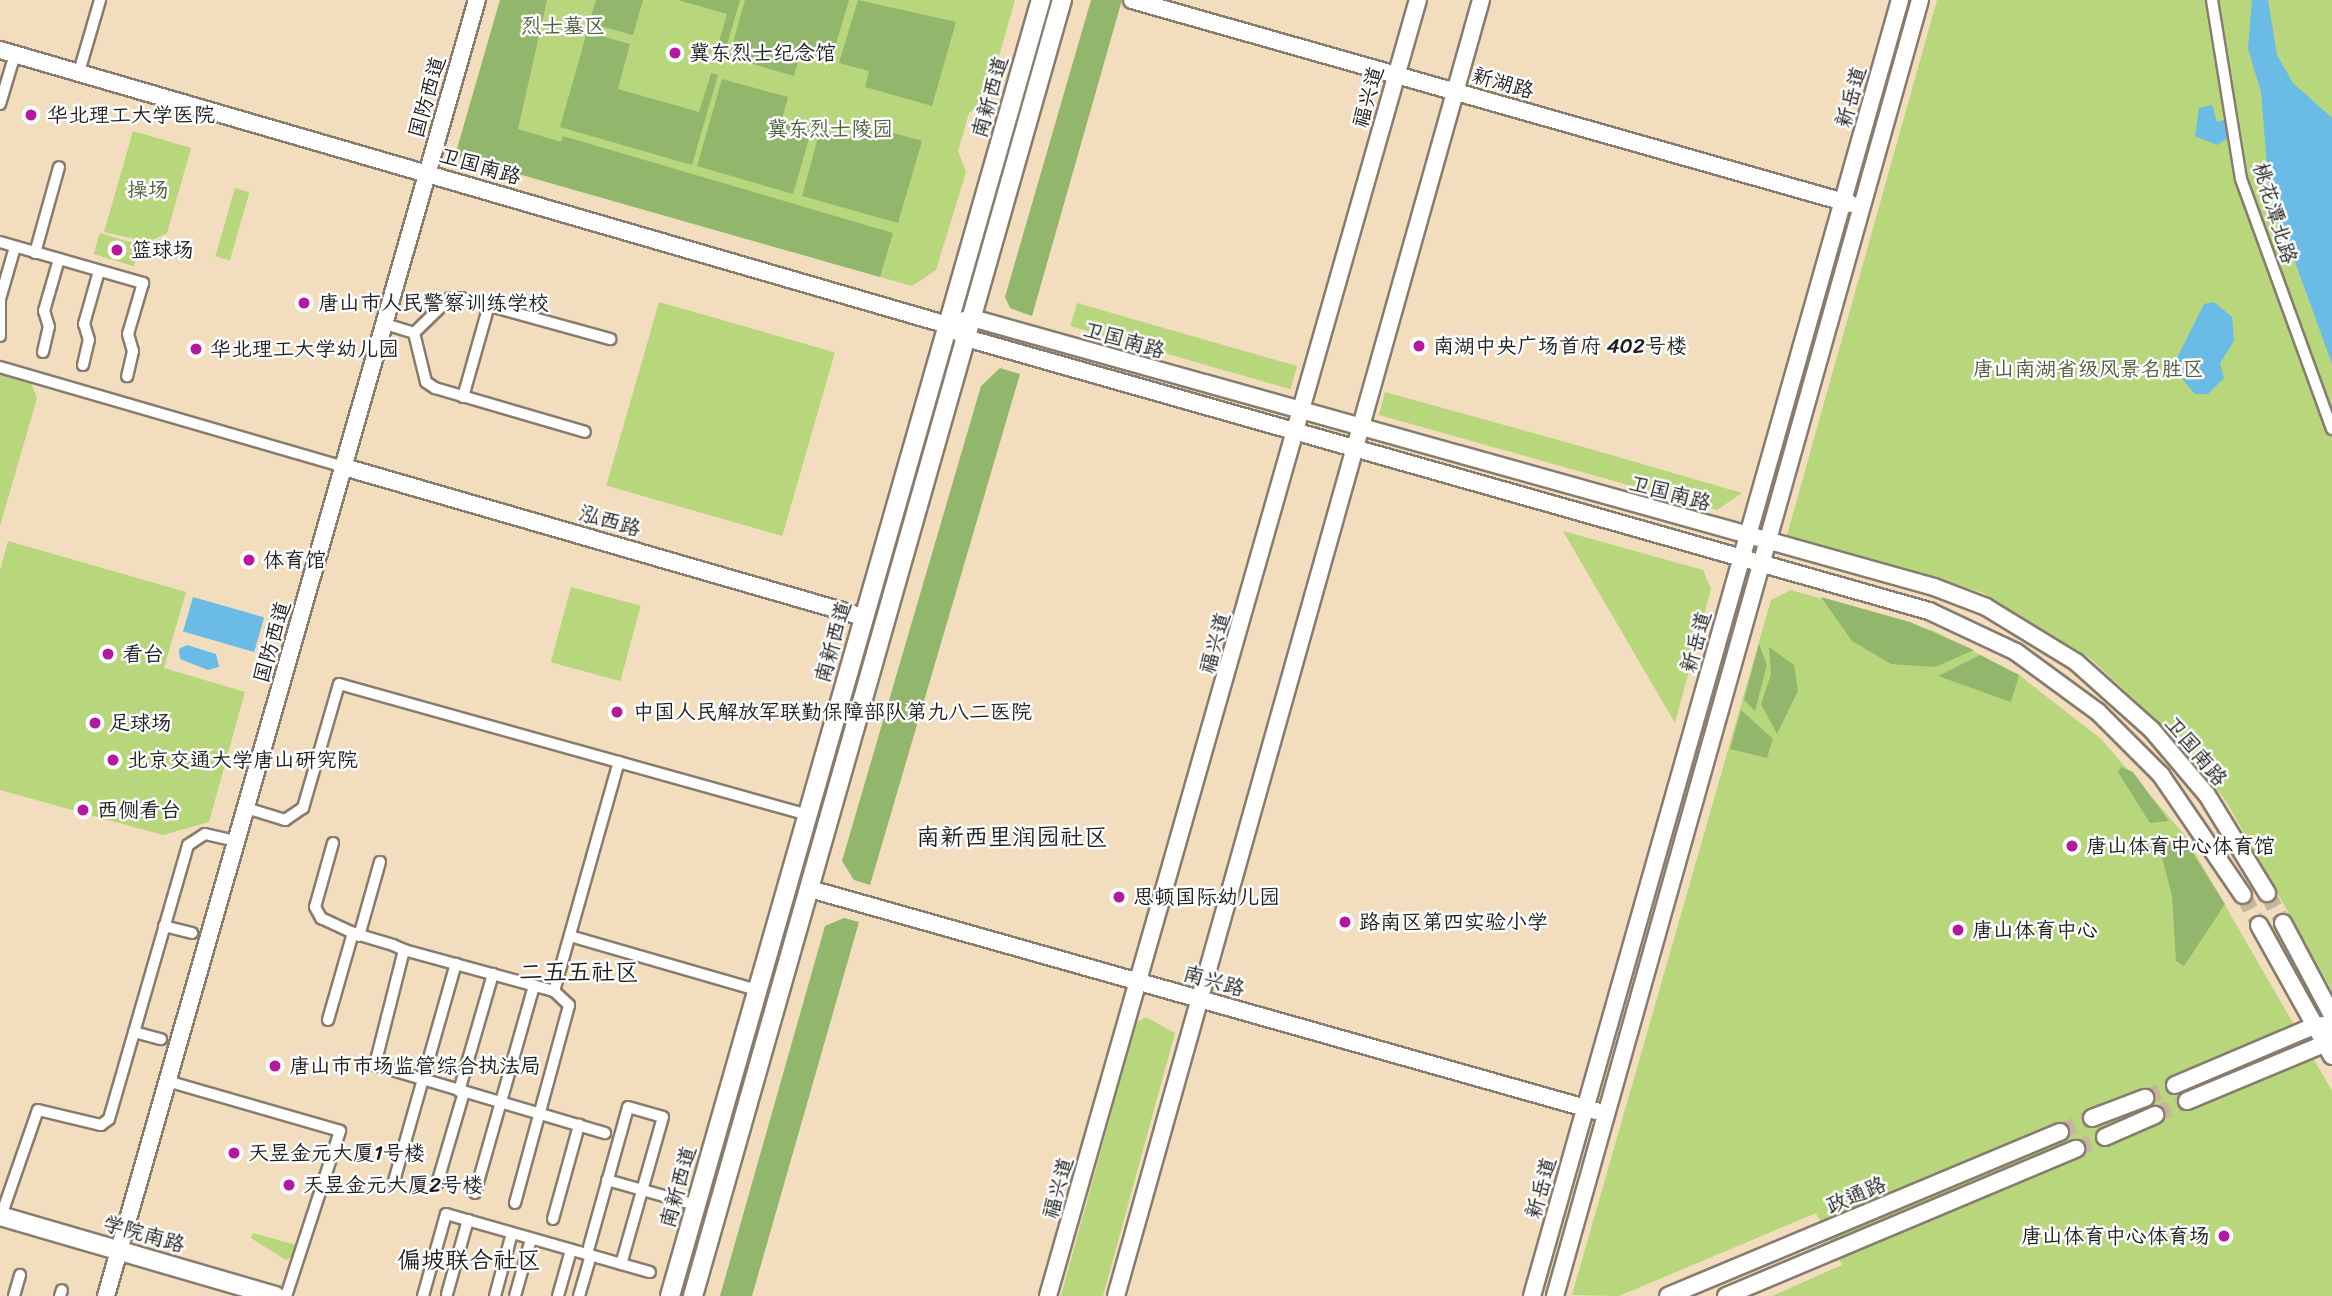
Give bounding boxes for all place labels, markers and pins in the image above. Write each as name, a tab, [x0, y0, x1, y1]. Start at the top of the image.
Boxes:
place label: 冀东烈士纪念馆	[689, 40, 836, 66]
marker: 冀东烈士纪念馆	[667, 45, 683, 61]
place label: 华北理工大学医院	[47, 102, 215, 128]
marker: 华北理工大学医院	[21, 105, 41, 125]
place label: 篮球场	[131, 237, 194, 263]
marker: 篮球场	[109, 242, 125, 258]
place label: 唐山市人民警察训练学校	[318, 290, 549, 316]
marker: 唐山市人民警察训练学校	[296, 295, 312, 311]
place label: 南湖中央广场首府 402号楼	[1433, 333, 1687, 359]
place label: 华北理工大学幼儿园	[210, 336, 399, 362]
marker: 南湖中央广场首府 402号楼	[1411, 338, 1427, 354]
marker: 华北理工大学幼儿园	[188, 341, 204, 357]
place label: 体育馆	[263, 547, 326, 573]
marker: 体育馆	[241, 552, 257, 568]
place label: 看台	[122, 641, 164, 667]
marker: 看台	[100, 646, 116, 662]
place label: 中国人民解放军联勤保障部队第九八二医院	[633, 699, 1032, 725]
marker: 中国人民解放军联勤保障部队第九八二医院	[607, 702, 627, 722]
place label: 足球场	[109, 710, 172, 736]
marker: 足球场	[87, 715, 103, 731]
place label: 北京交通大学唐山研究院	[127, 747, 358, 773]
marker: 北京交通大学唐山研究院	[105, 752, 121, 768]
place label: 西侧看台	[97, 797, 181, 823]
marker: 西侧看台	[75, 802, 91, 818]
place label: 唐山体育中心体育馆	[2086, 833, 2275, 859]
marker: 唐山体育中心体育馆	[2064, 838, 2080, 854]
place label: 思顿国际幼儿园	[1133, 884, 1280, 910]
marker: 思顿国际幼儿园	[1111, 889, 1127, 905]
place label: 路南区第四实验小学	[1359, 909, 1548, 935]
marker: 路南区第四实验小学	[1337, 914, 1353, 930]
place label: 唐山体育中心	[1972, 917, 2098, 943]
marker: 唐山体育中心	[1950, 922, 1966, 938]
place label: 唐山市市场监管综合执法局	[289, 1053, 541, 1079]
marker: 唐山市市场监管综合执法局	[267, 1058, 283, 1074]
place label: 天昱金元大厦1号楼	[248, 1140, 425, 1166]
marker: 天昱金元大厦1号楼	[226, 1145, 242, 1161]
place label: 天昱金元大厦2号楼	[303, 1172, 483, 1198]
marker: 天昱金元大厦2号楼	[281, 1177, 297, 1193]
place label: 唐山体育中心体育场	[2021, 1223, 2210, 1249]
marker: 唐山体育中心体育场	[2216, 1228, 2232, 1244]

